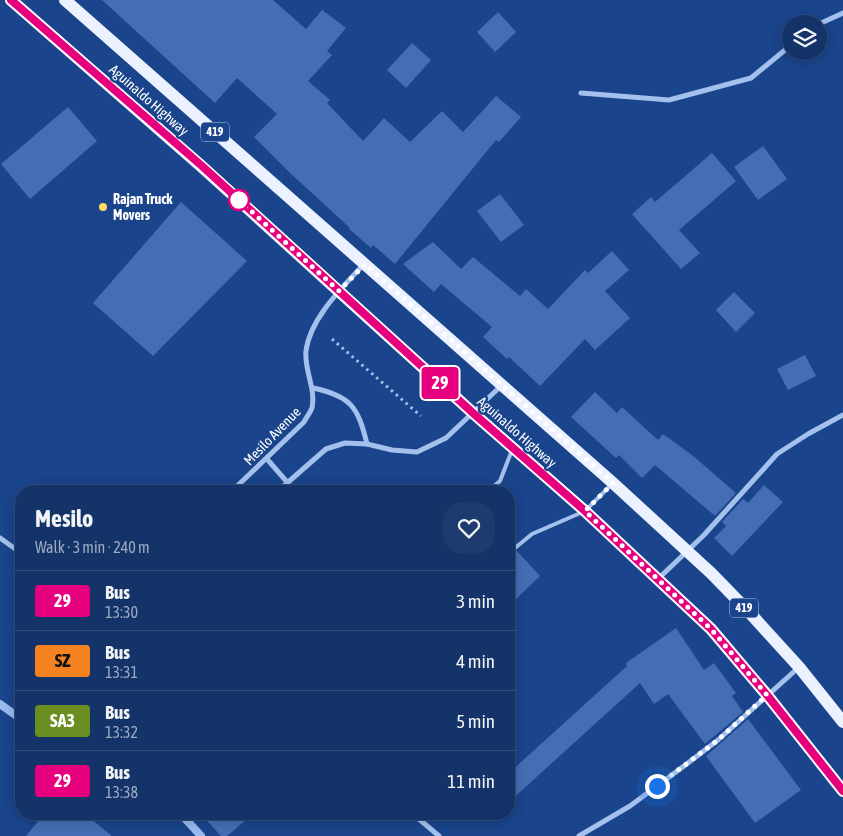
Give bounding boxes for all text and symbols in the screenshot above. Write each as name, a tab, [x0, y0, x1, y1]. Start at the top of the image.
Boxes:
map controls	[782, 15, 827, 60]
button: layers	[782, 15, 827, 60]
street label: Aguinaldo Highway	[106, 61, 192, 139]
road number: 419	[201, 122, 229, 142]
unlabelled marker	[228, 189, 250, 211]
place label: Rajan Truck Movers	[113, 191, 173, 223]
marker: Rajan Truck Movers	[97, 201, 109, 213]
line badge: 29	[418, 367, 462, 399]
text: 29	[432, 372, 448, 393]
street label: Aguinaldo Highway	[474, 393, 560, 471]
street label: Mesilo Avenue	[240, 404, 304, 468]
button: heart	[443, 502, 495, 554]
text: Mesilo	[35, 505, 93, 532]
text: Walk · 3 min · 240 m	[35, 538, 149, 556]
text: Bus	[105, 581, 130, 603]
text: 29	[54, 590, 71, 611]
text: 3 min	[456, 590, 495, 612]
road number: 419	[730, 598, 758, 618]
text: 13:30	[105, 603, 138, 621]
text: Bus	[105, 641, 130, 663]
text: SZ	[55, 650, 70, 671]
text: 4 min	[456, 650, 495, 672]
text: 13:31	[105, 663, 138, 681]
text: Bus	[105, 701, 130, 723]
text: SA3	[50, 710, 75, 731]
text: 5 min	[456, 710, 495, 732]
text: 13:32	[105, 723, 138, 741]
text: Bus	[105, 761, 130, 783]
text: 29	[54, 770, 71, 791]
text: 11 min	[447, 770, 495, 792]
your location	[645, 774, 670, 799]
text: 13:38	[105, 783, 138, 801]

